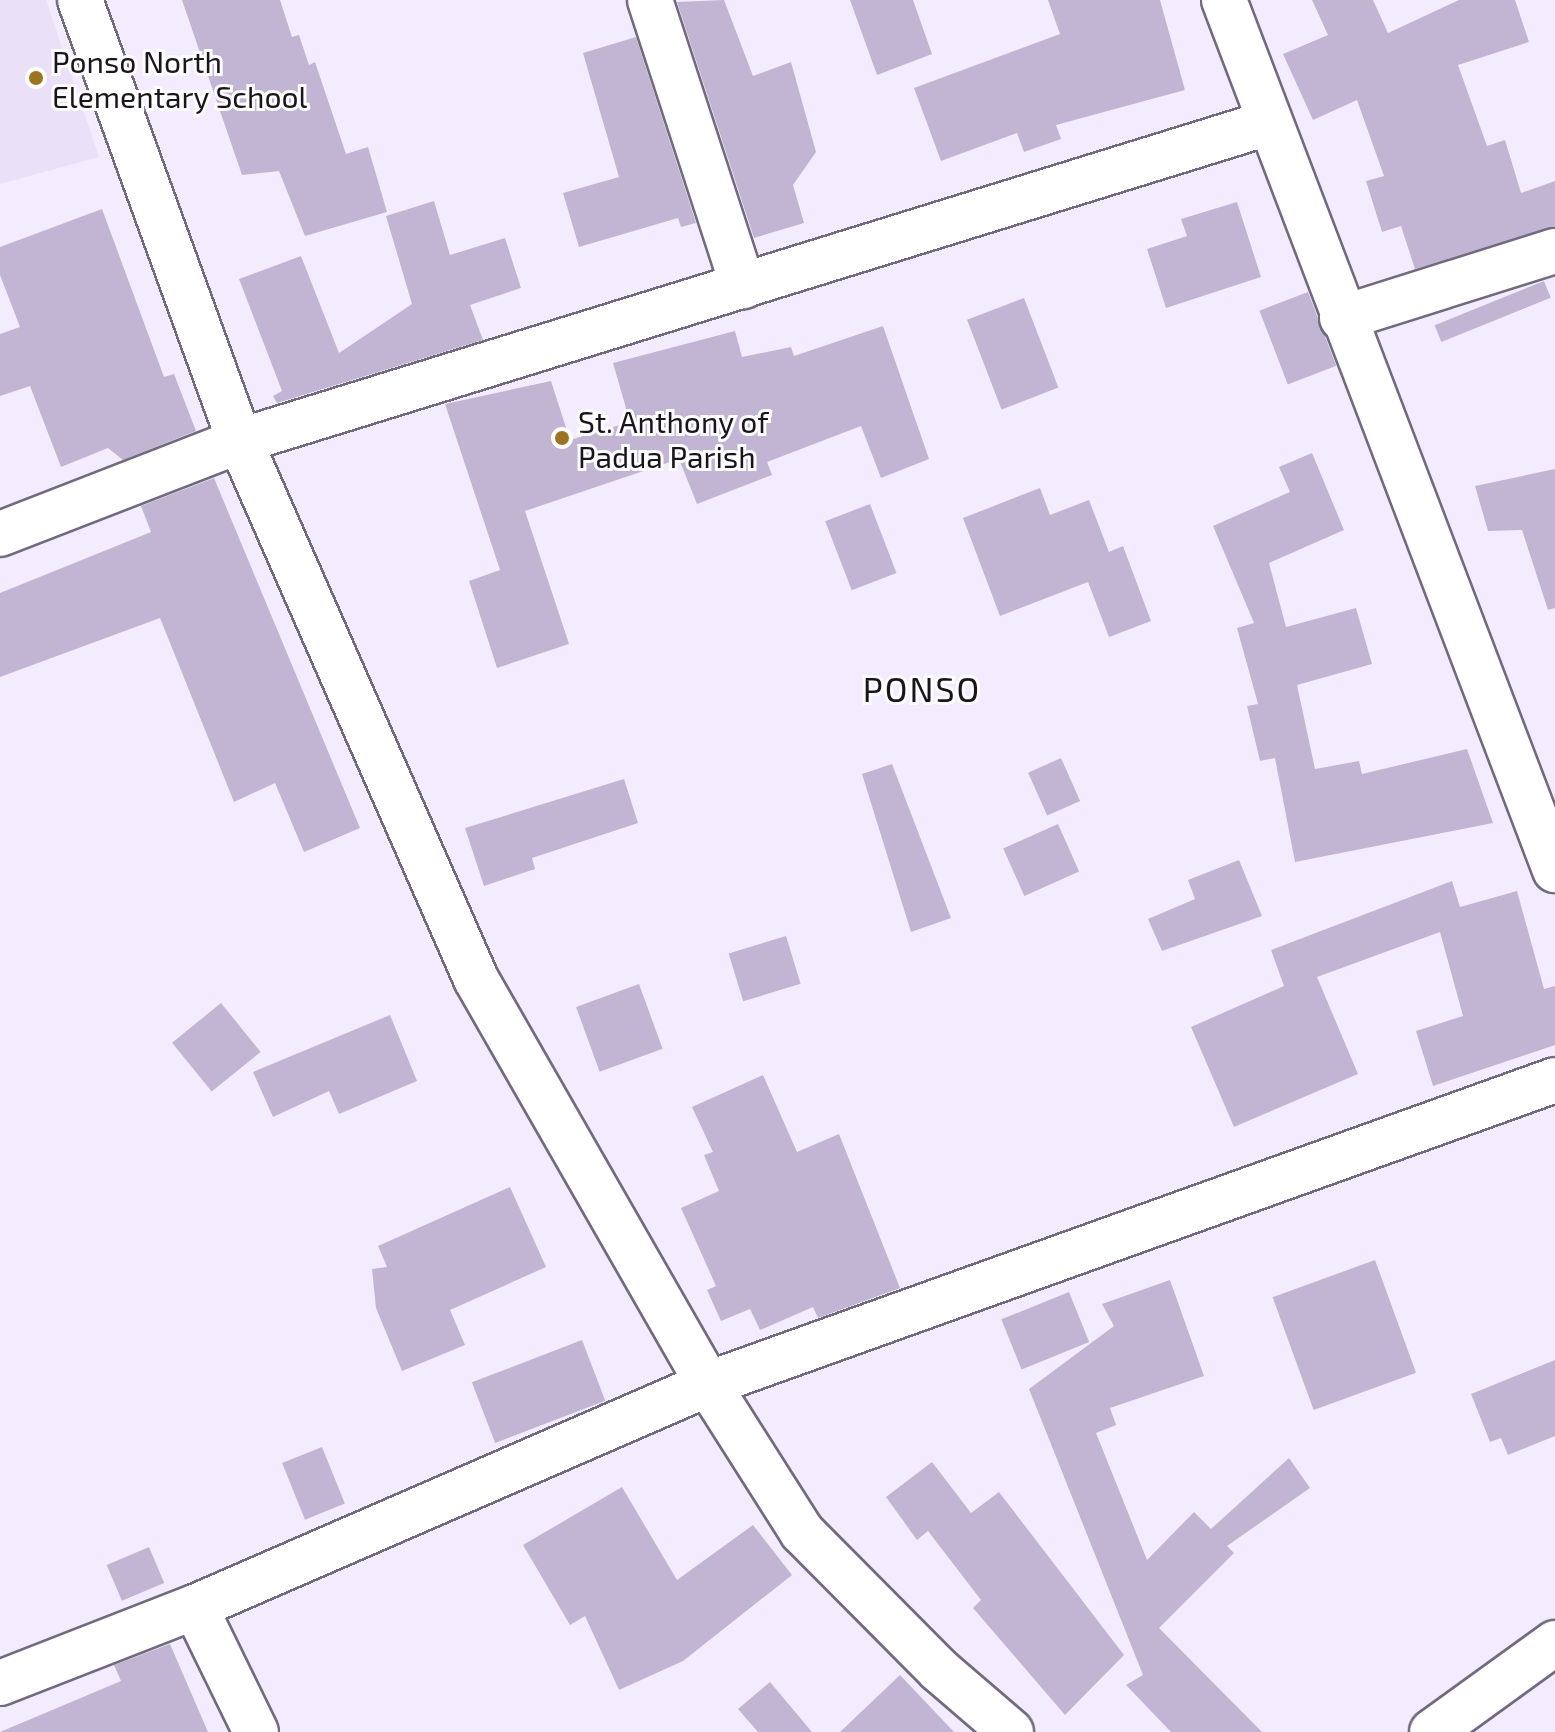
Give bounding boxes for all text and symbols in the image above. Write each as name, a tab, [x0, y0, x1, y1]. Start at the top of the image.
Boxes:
place label: Ponso North Elementary School	[52, 43, 308, 114]
marker: Ponso North Elementary School	[27, 69, 45, 87]
place label: St. Anthony of Padua Parish	[578, 403, 770, 474]
marker: St. Anthony of Padua Parish	[553, 429, 571, 447]
district label: PONSO	[863, 669, 981, 709]

